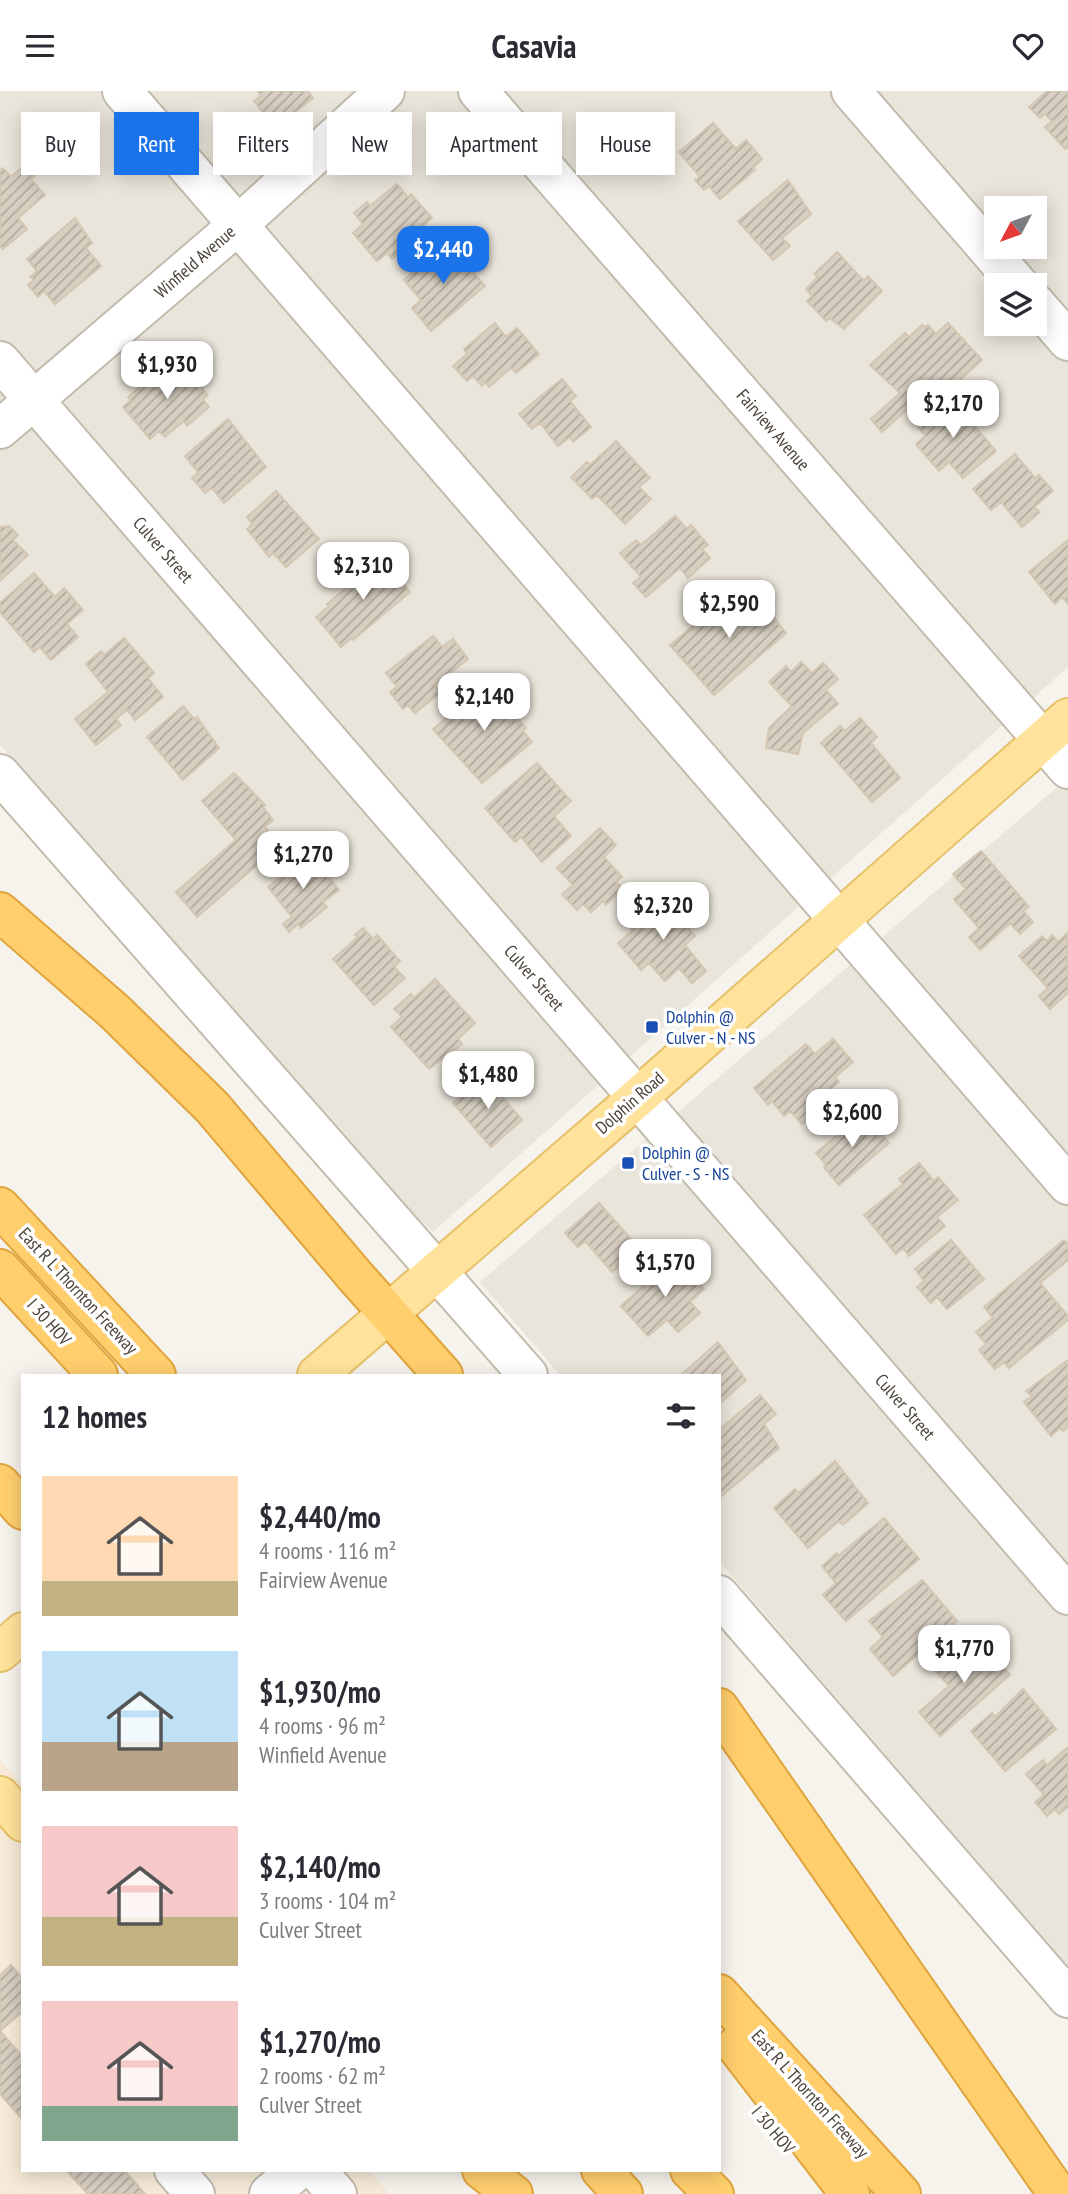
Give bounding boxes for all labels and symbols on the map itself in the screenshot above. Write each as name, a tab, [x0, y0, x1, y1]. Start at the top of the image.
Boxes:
north arrow	[984, 196, 1046, 259]
street label: Winfield Avenue	[149, 220, 240, 303]
pin: $2,440	[386, 227, 500, 286]
pin: $1,930	[110, 341, 224, 401]
pin: $2,170	[896, 381, 1010, 440]
street label: Fairview Avenue	[732, 384, 815, 475]
street label: Culver Street	[128, 512, 198, 588]
pin: $2,310	[306, 543, 420, 602]
pin: $2,590	[672, 581, 786, 640]
pin: $2,140	[427, 673, 541, 733]
pin: $1,270	[246, 831, 360, 891]
pin: $2,320	[606, 883, 720, 942]
street label: Culver Street	[499, 940, 569, 1016]
place label: Dolphin @ Culver - N - NS	[666, 1005, 756, 1049]
marker: Dolphin @ Culver - N - NS	[644, 1019, 660, 1035]
pin: $1,480	[431, 1051, 545, 1111]
street label: Dolphin Road	[591, 1067, 669, 1139]
pin: $2,600	[795, 1089, 909, 1149]
place label: Dolphin @ Culver - S - NS	[642, 1141, 730, 1185]
marker: Dolphin @ Culver - S - NS	[620, 1155, 636, 1171]
street label: East R L Thornton Freeway	[14, 1223, 143, 1359]
pin: $1,570	[608, 1239, 722, 1299]
street label: I 30 HOV	[22, 1293, 77, 1350]
street label: Culver Street	[870, 1369, 940, 1445]
pin: $1,770	[907, 1625, 1021, 1685]
street label: East R L Thornton Freeway	[747, 2025, 874, 2163]
street label: I 30 HOV	[747, 2101, 800, 2159]

